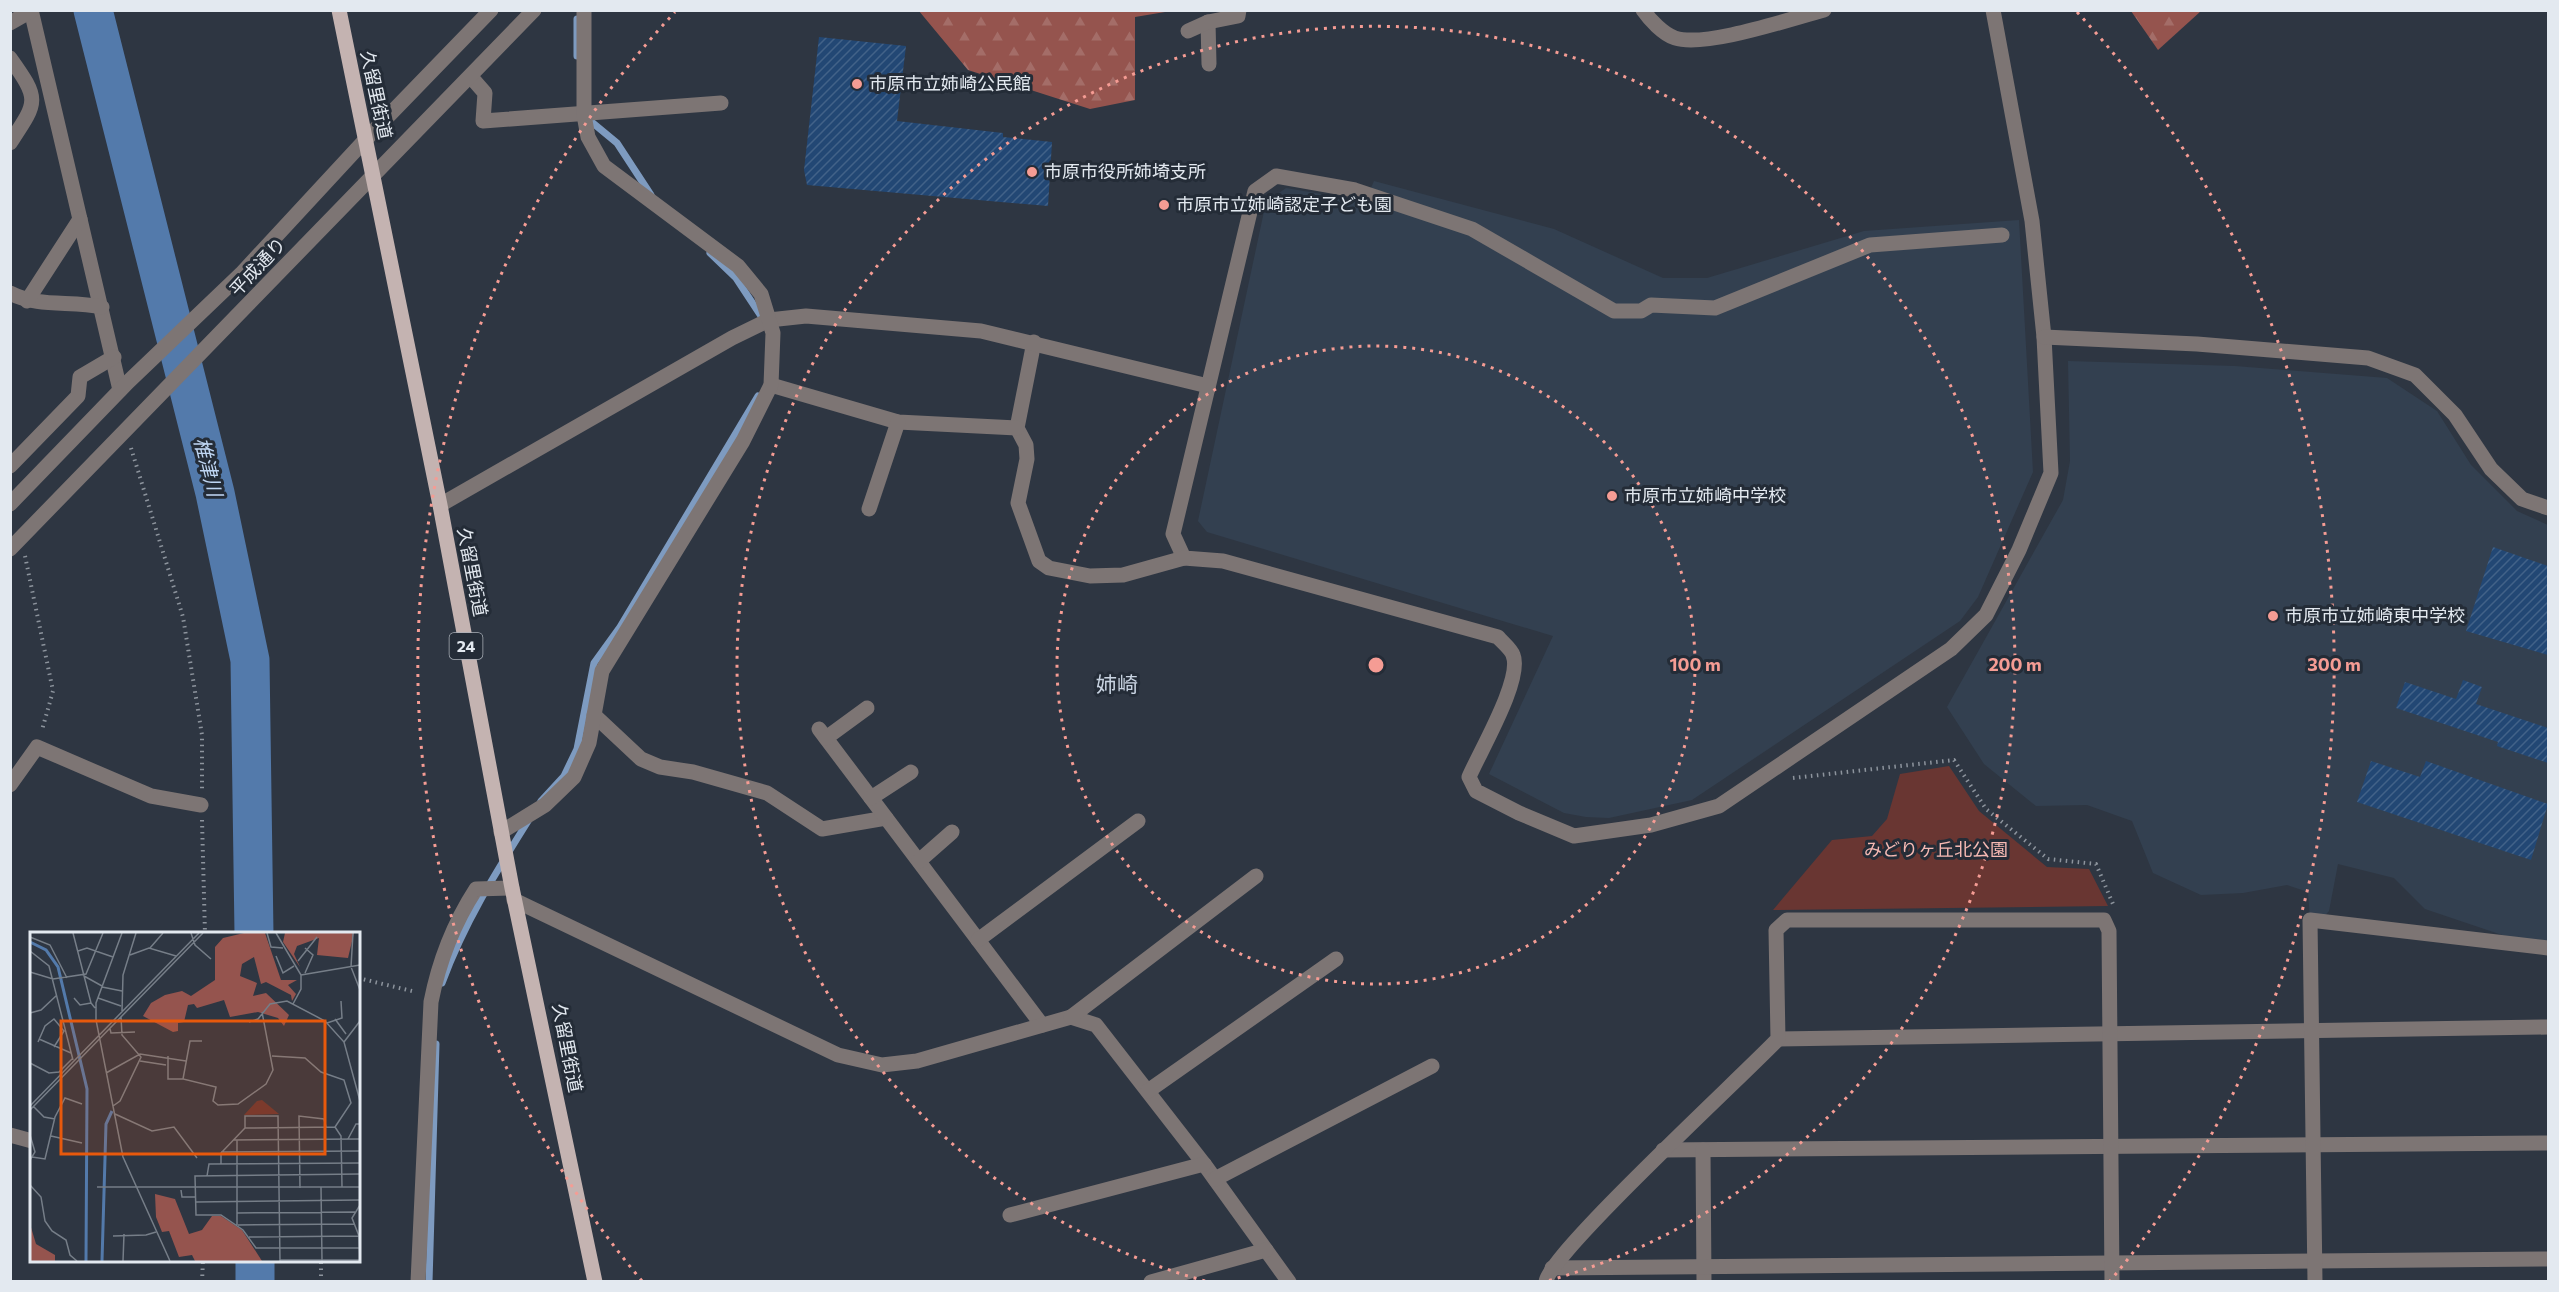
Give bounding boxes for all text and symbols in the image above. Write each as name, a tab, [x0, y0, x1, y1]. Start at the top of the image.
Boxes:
street label: 久留里街道	[357, 48, 397, 141]
place label: 市原市立姉崎公民館	[869, 72, 1031, 94]
marker: 市原市立姉崎公民館	[850, 77, 864, 91]
place label: 市原市役所姉埼支所	[1044, 160, 1206, 182]
marker: 市原市役所姉埼支所	[1025, 165, 1039, 179]
place label: 市原市立姉崎認定子ども園	[1176, 193, 1392, 215]
marker: 市原市立姉崎認定子ども園	[1157, 198, 1171, 212]
street label: 平成通り	[225, 232, 290, 300]
water label: 椎津川	[190, 435, 228, 501]
place label: 市原市立姉崎中学校	[1624, 484, 1786, 506]
marker: 市原市立姉崎中学校	[1605, 489, 1619, 503]
street label: 久留里街道	[454, 526, 492, 618]
place label: 市原市立姉崎東中学校	[2285, 604, 2465, 626]
marker: 市原市立姉崎東中学校	[2266, 609, 2280, 623]
road number: 24	[450, 633, 482, 659]
text: 100 m	[1669, 653, 1721, 675]
text: 200 m	[1988, 653, 2042, 675]
text: 300 m	[2307, 653, 2361, 675]
centre of rings	[1366, 655, 1386, 675]
district label: 姉崎	[1096, 671, 1138, 696]
park label: みどりヶ丘北公園	[1864, 838, 2008, 860]
inset map	[30, 932, 360, 1262]
street label: 久留里街道	[549, 1002, 587, 1094]

